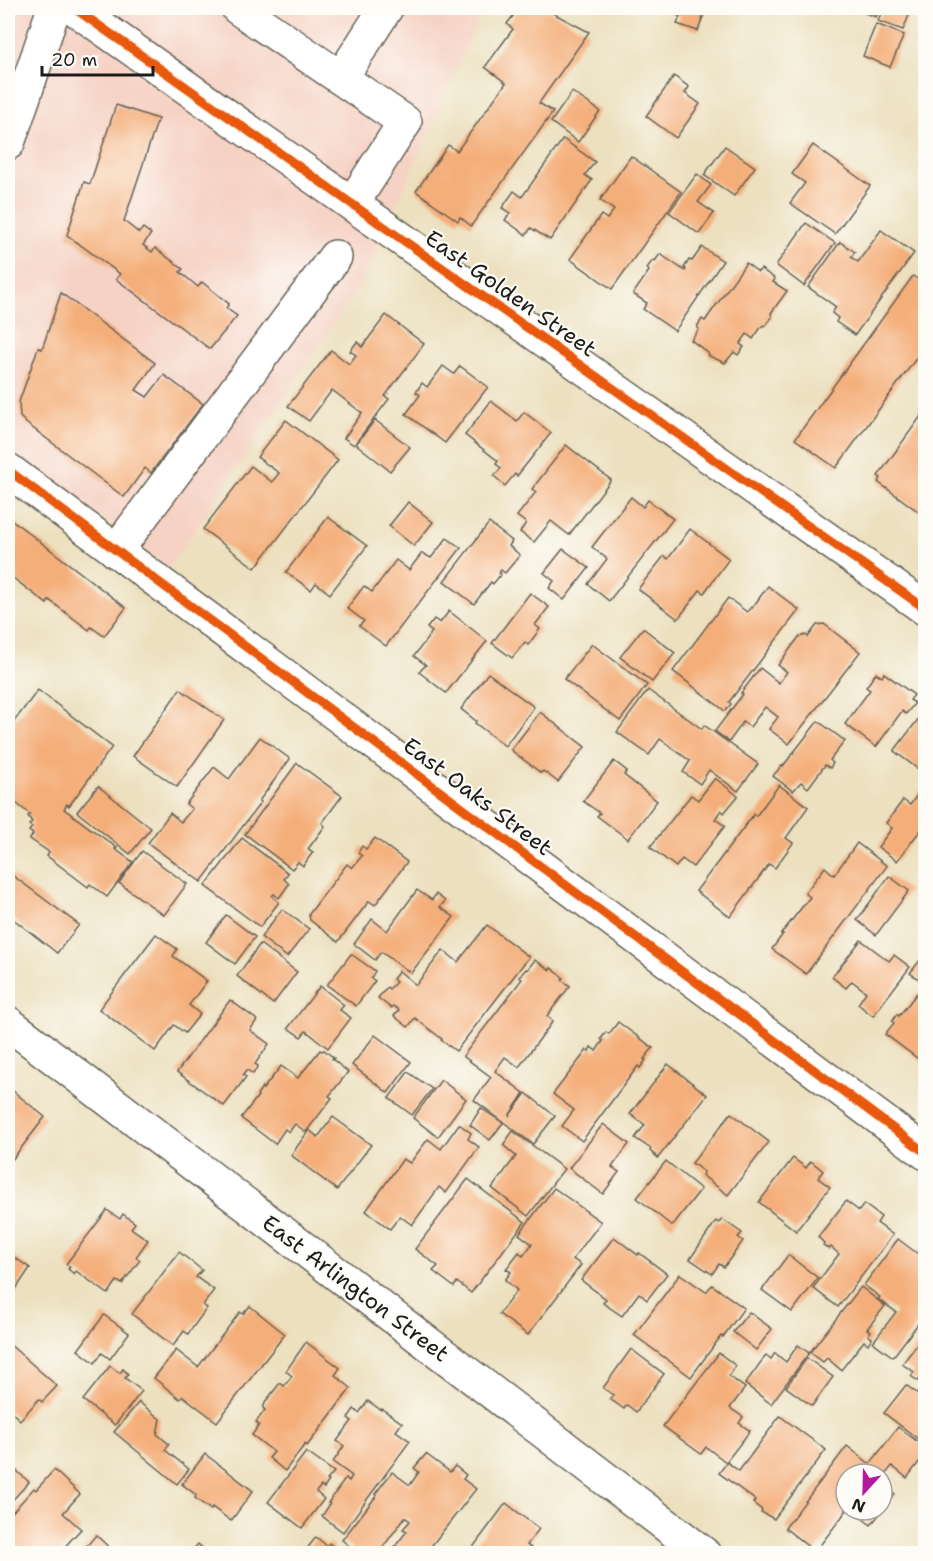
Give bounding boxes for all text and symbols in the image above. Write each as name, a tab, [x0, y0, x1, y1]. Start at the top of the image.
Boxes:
scale bar	[42, 39, 153, 77]
text: 20 m	[51, 48, 97, 72]
street label: East Golden Street	[419, 223, 602, 363]
street label: East Oaks Street	[397, 731, 558, 862]
street label: East Arlington Street	[256, 1209, 455, 1368]
north arrow	[834, 1462, 894, 1522]
text: N	[849, 1493, 868, 1518]

